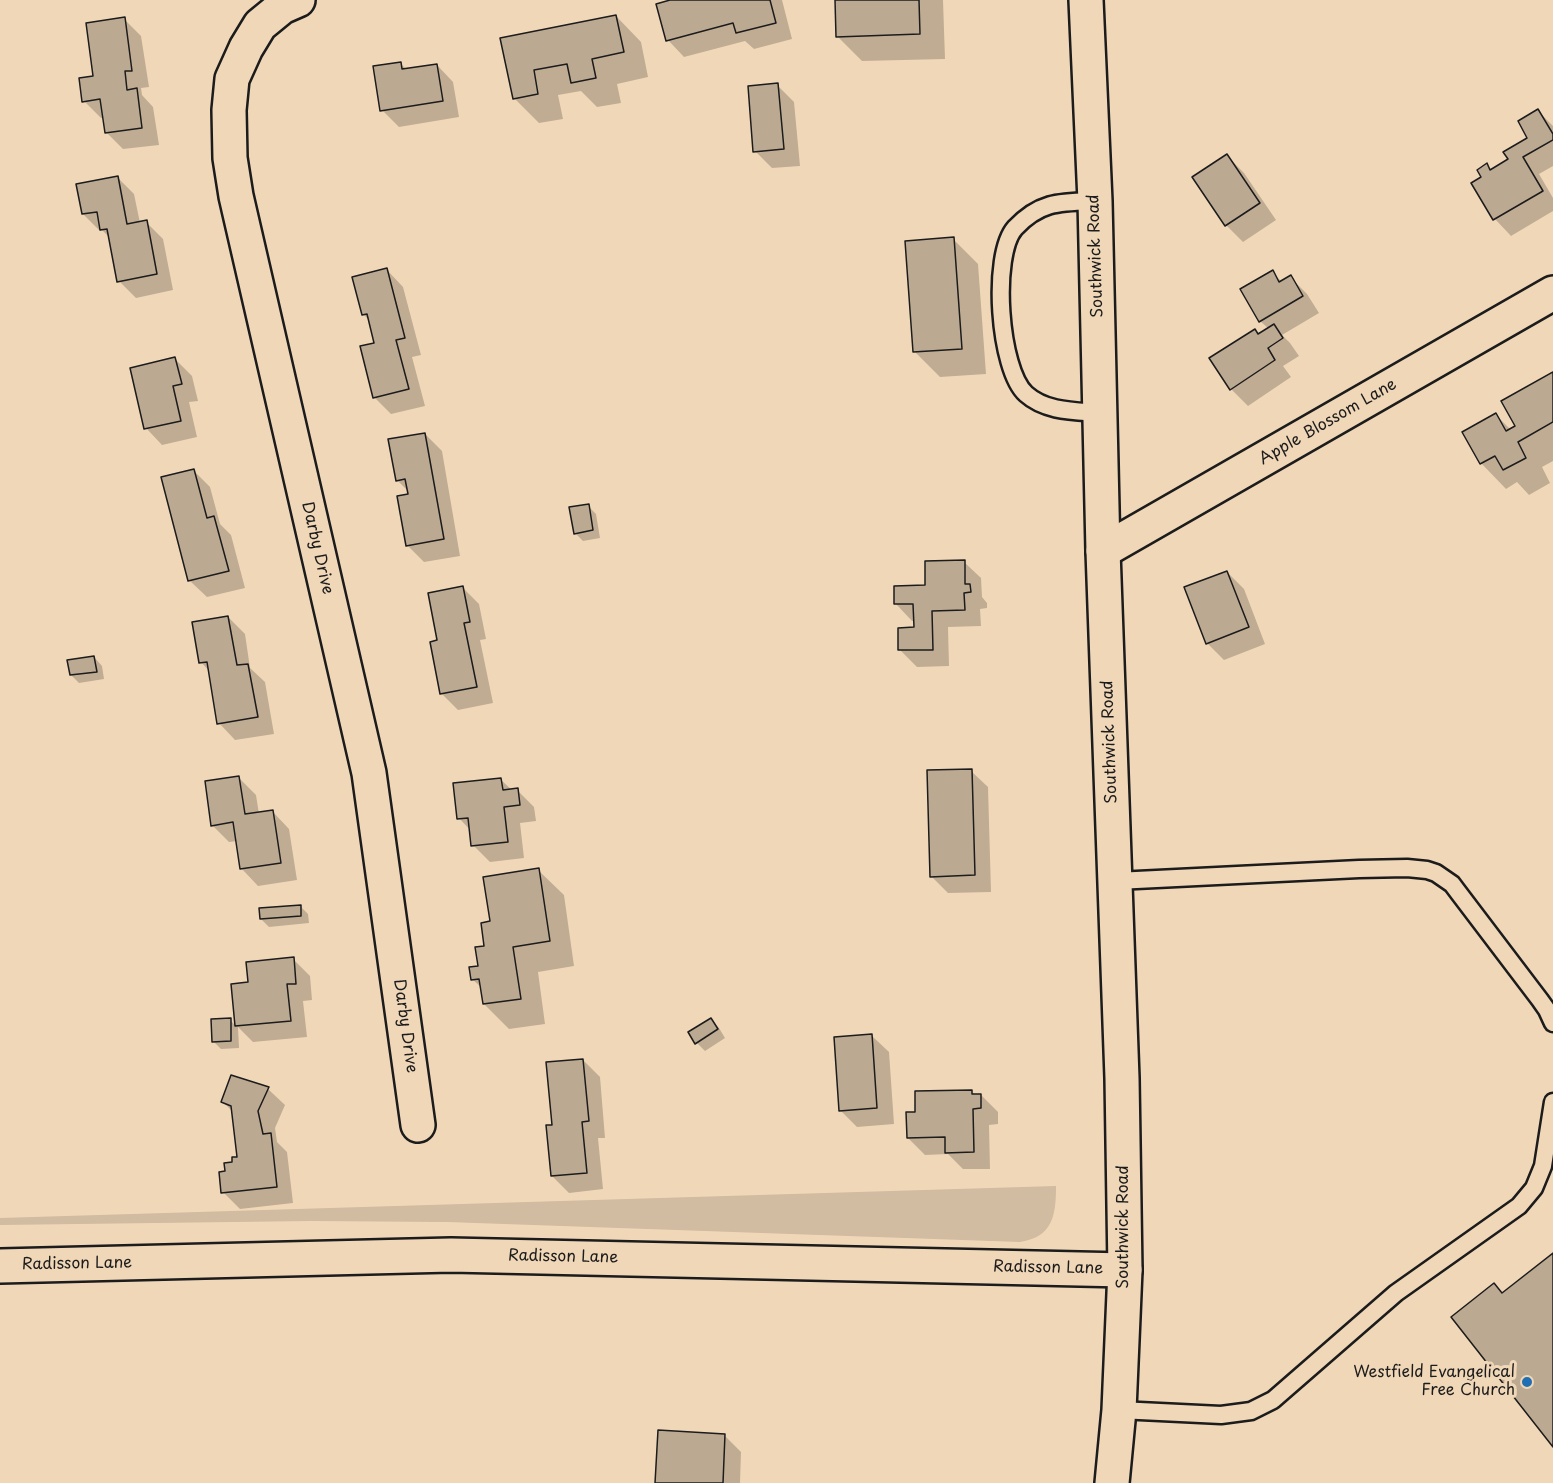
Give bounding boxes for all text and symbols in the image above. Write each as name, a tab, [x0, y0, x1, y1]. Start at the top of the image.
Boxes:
street label: Southwick Road	[1084, 194, 1108, 318]
street label: Apple Blossom Lane	[1256, 375, 1400, 469]
street label: Darby Drive	[297, 500, 337, 596]
street label: Southwick Road	[1098, 680, 1122, 804]
street label: Darby Drive	[389, 978, 421, 1074]
street label: Southwick Road	[1114, 1165, 1134, 1289]
street label: Radisson Lane	[508, 1246, 618, 1268]
street label: Radisson Lane	[22, 1253, 132, 1275]
street label: Radisson Lane	[993, 1257, 1103, 1279]
place label: Westfield Evangelical Free Church	[1353, 1363, 1515, 1401]
marker: Westfield Evangelical Free Church	[1520, 1375, 1534, 1389]

